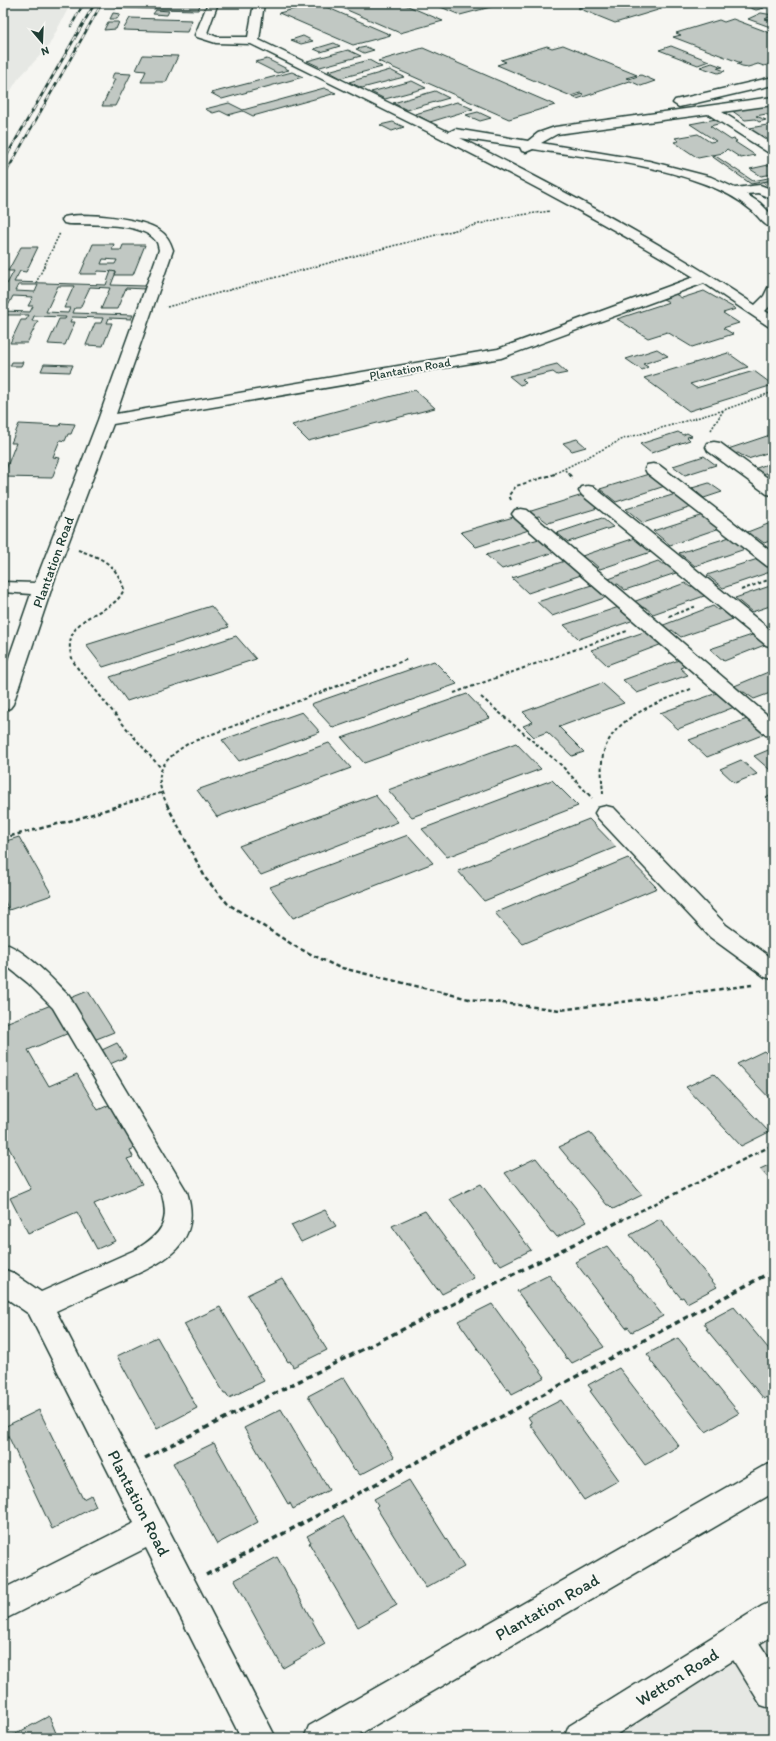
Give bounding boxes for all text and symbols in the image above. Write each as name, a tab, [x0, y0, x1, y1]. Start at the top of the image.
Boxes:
north arrow	[22, 22, 62, 62]
text: N	[39, 44, 51, 58]
street label: Plantation Road	[368, 355, 452, 383]
street label: Plantation Road	[29, 514, 78, 610]
street label: Plantation Road	[104, 1447, 175, 1560]
street label: Plantation Road	[492, 1569, 603, 1645]
street label: Wetton Road	[632, 1644, 722, 1710]

